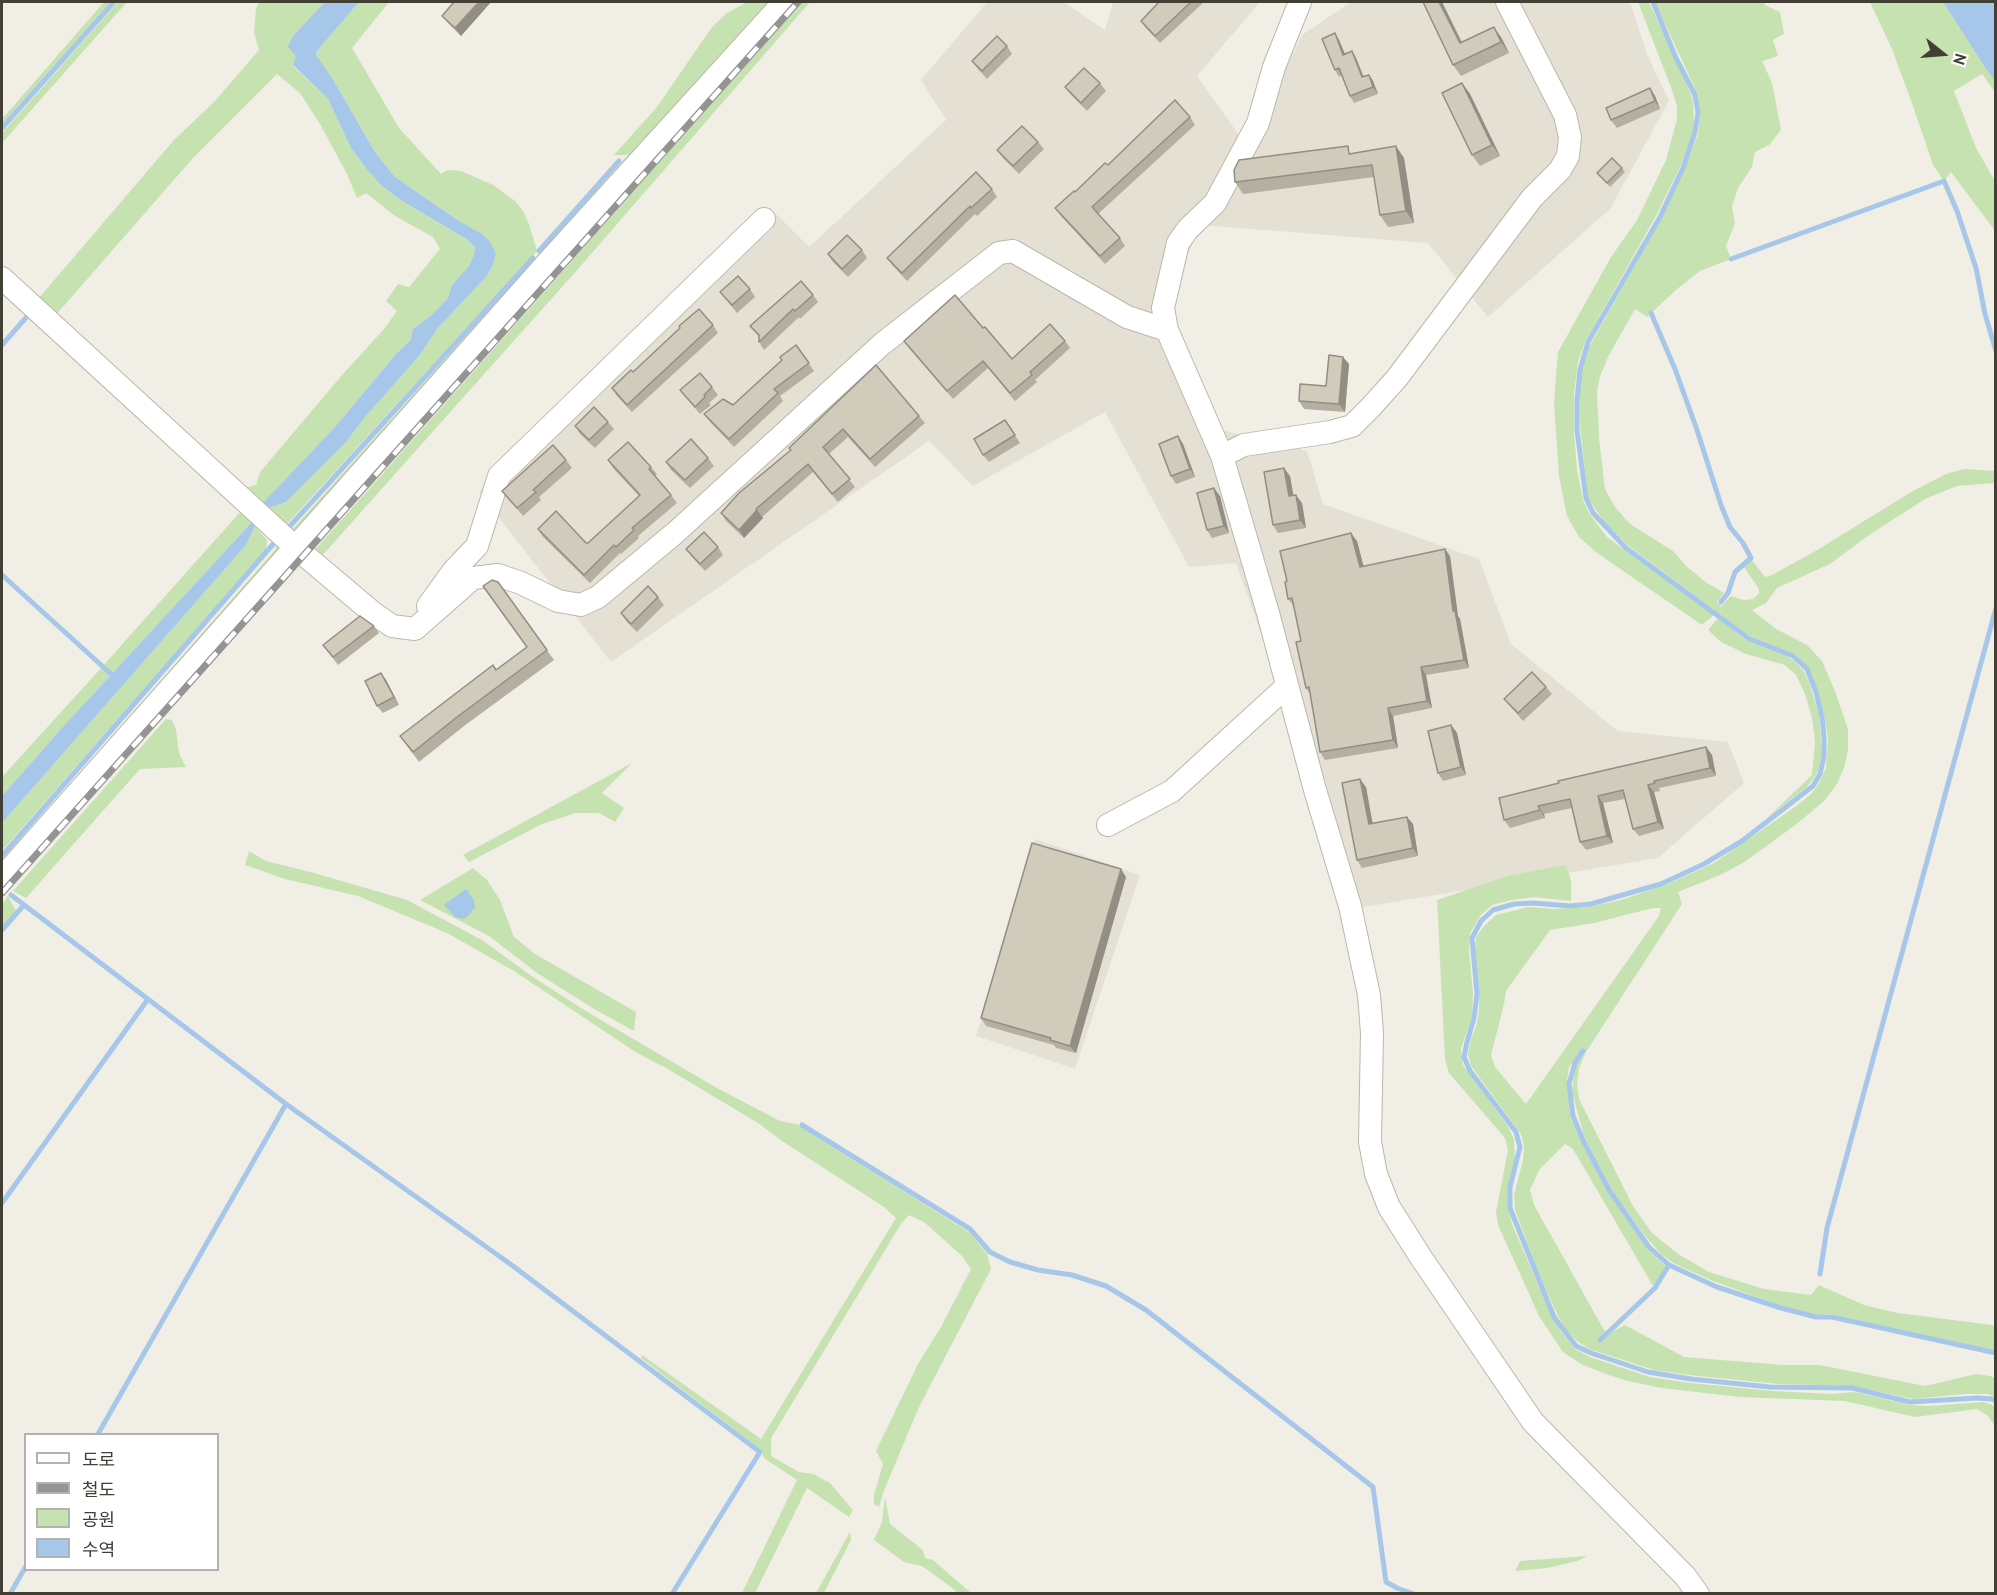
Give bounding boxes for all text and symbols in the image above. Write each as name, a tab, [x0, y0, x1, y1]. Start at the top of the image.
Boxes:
north arrow	[1913, 24, 1973, 84]
text: N	[1949, 51, 1971, 67]
legend	[24, 1433, 219, 1571]
text: 도로	[82, 1448, 115, 1471]
text: 철도	[82, 1478, 115, 1501]
text: 공원	[82, 1508, 115, 1531]
text: 수역	[82, 1538, 115, 1561]

